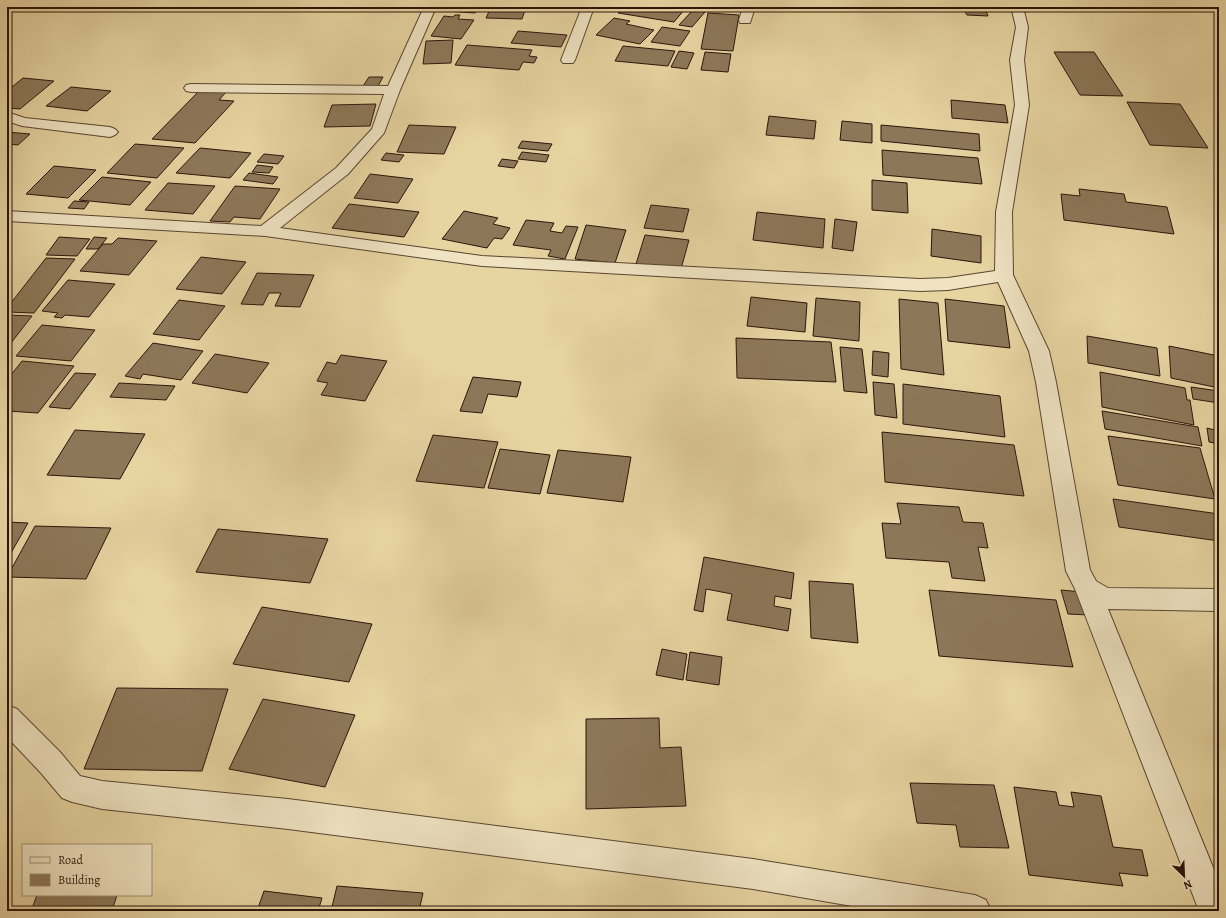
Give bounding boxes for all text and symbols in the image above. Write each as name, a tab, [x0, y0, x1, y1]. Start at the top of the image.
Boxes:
legend	[22, 844, 152, 896]
text: Road	[58, 852, 84, 868]
north arrow	[1164, 856, 1204, 896]
text: Building	[58, 872, 100, 888]
text: N	[1181, 876, 1195, 893]

